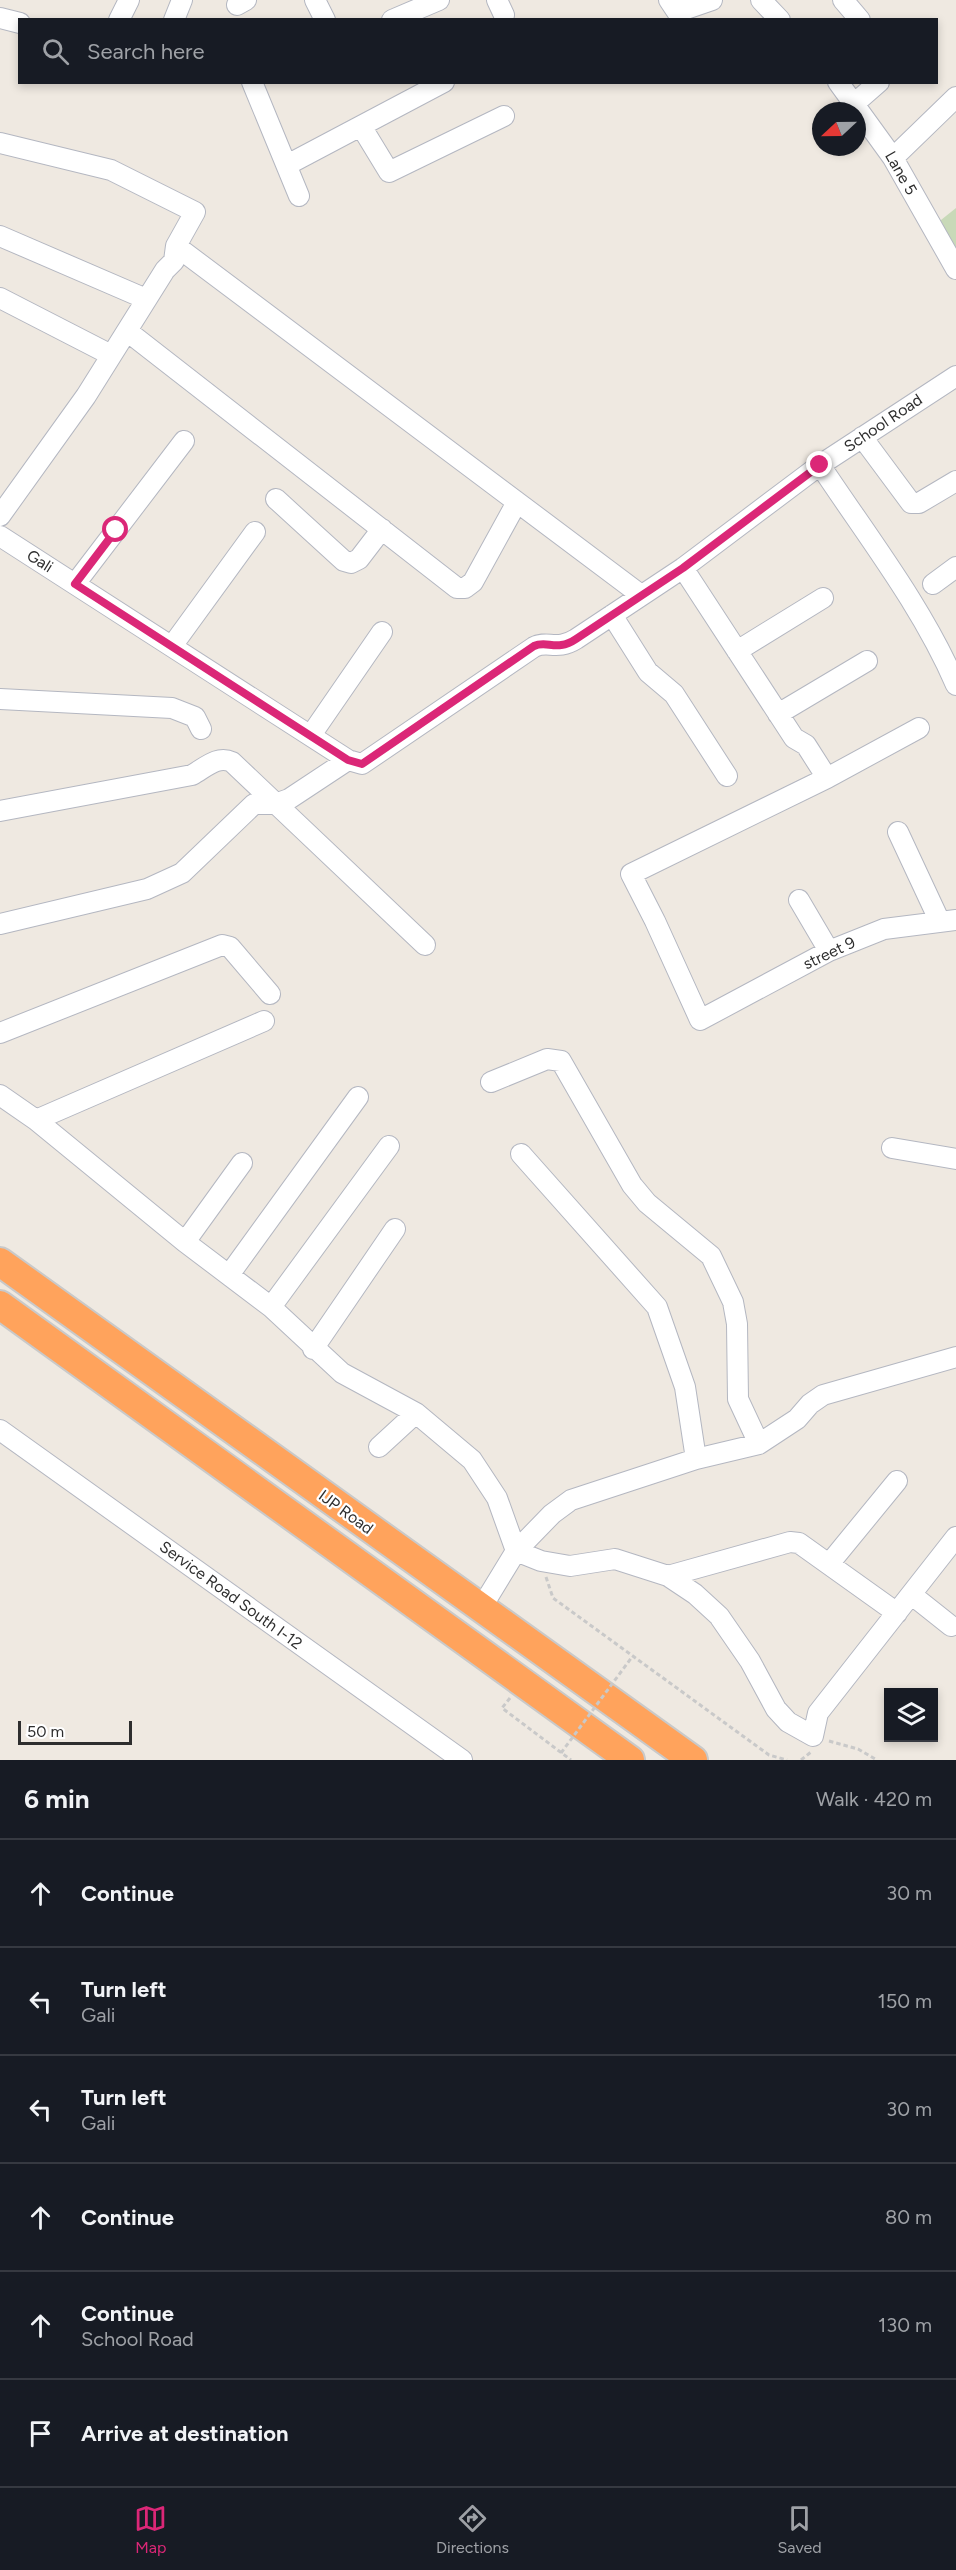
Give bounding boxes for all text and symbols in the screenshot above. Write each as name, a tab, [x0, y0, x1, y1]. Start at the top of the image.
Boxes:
search box	[18, 18, 938, 84]
icon: search	[39, 35, 72, 68]
text: Search here	[87, 38, 205, 65]
north arrow	[812, 102, 866, 156]
street label: Lane 5	[881, 148, 921, 198]
street label: School Road	[840, 390, 926, 456]
route end	[806, 451, 832, 477]
route start	[102, 516, 128, 542]
street label: Gali	[23, 546, 57, 576]
street label: street 9	[800, 933, 858, 973]
street label: IJP Road	[315, 1486, 377, 1538]
street label: Service Road South I-12	[156, 1537, 306, 1653]
map controls	[884, 1688, 938, 1742]
button: layers	[884, 1688, 938, 1742]
scale bar	[18, 1718, 132, 1746]
text: 50 m	[27, 1722, 64, 1741]
text: 6 min	[24, 1783, 90, 1815]
text: Walk · 420 m	[816, 1787, 932, 1811]
icon: ahead	[24, 1877, 57, 1910]
text: Continue	[81, 1880, 174, 1907]
text: 30 m	[886, 1881, 932, 1905]
text: Turn left	[81, 1976, 167, 2003]
icon: left	[24, 1985, 57, 2018]
text: 150 m	[877, 1989, 932, 2013]
text: Gali	[81, 2003, 115, 2027]
text: Turn left	[81, 2084, 167, 2111]
icon: left	[24, 2093, 57, 2126]
text: 30 m	[886, 2097, 932, 2121]
text: Gali	[81, 2111, 115, 2135]
icon: ahead	[24, 2201, 57, 2234]
text: Continue	[81, 2204, 174, 2231]
text: 80 m	[885, 2205, 932, 2229]
text: Continue	[81, 2300, 174, 2327]
icon: ahead	[24, 2309, 57, 2342]
text: 130 m	[878, 2313, 932, 2337]
text: School Road	[81, 2327, 194, 2351]
icon: arrive	[24, 2417, 57, 2450]
text: Arrive at destination	[81, 2420, 289, 2447]
tab: Map	[134, 2502, 167, 2557]
tab: Directions	[436, 2502, 509, 2557]
tab: Saved	[778, 2502, 822, 2557]

